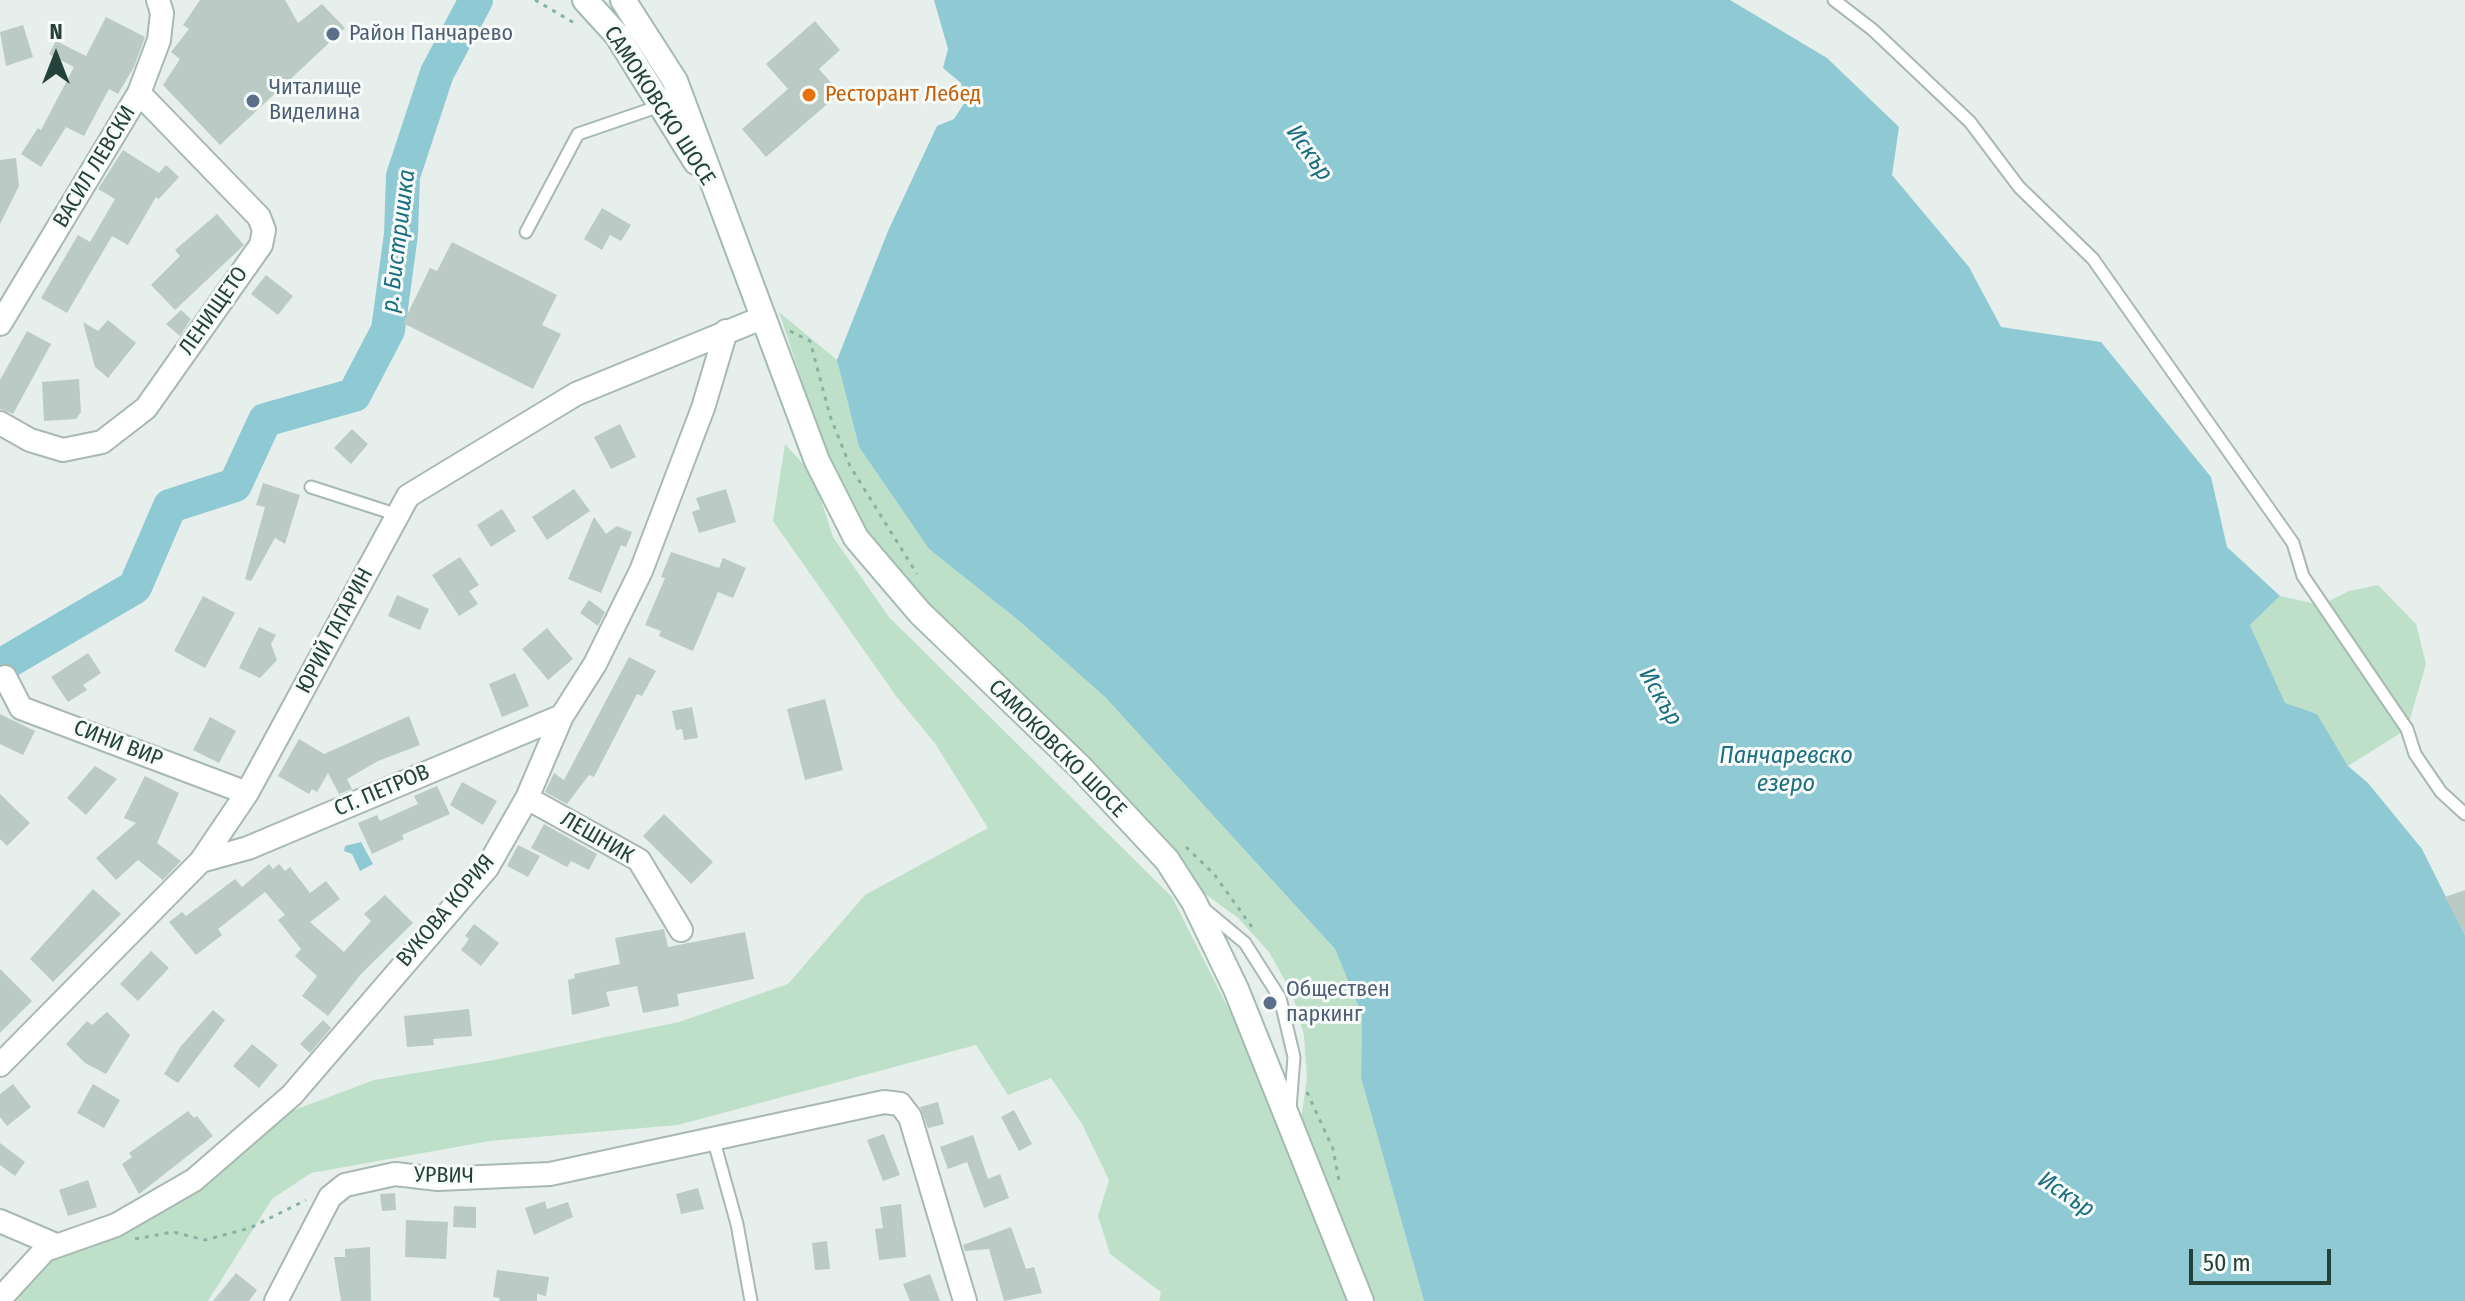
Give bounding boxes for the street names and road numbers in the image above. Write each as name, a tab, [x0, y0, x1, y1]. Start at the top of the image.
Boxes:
street label: САМОКОВСКО ШОСЕ	[598, 22, 720, 190]
street label: ВАСИЛ ЛЕВСКИ	[48, 101, 142, 233]
street label: ЛЕНИЩЕТО	[174, 262, 254, 360]
street label: ЮРИЙ ГАГАРИН	[291, 564, 379, 698]
street label: САМОКОВСКО ШОСЕ	[983, 675, 1131, 823]
street label: СИНИ ВИР	[70, 715, 166, 773]
street label: СТ. ПЕТРОВ	[330, 759, 434, 823]
street label: ЛЕШНИК	[556, 807, 638, 869]
street label: ВУКОВА КОРИЯ	[391, 850, 501, 972]
street label: УРВИЧ	[414, 1162, 474, 1190]

